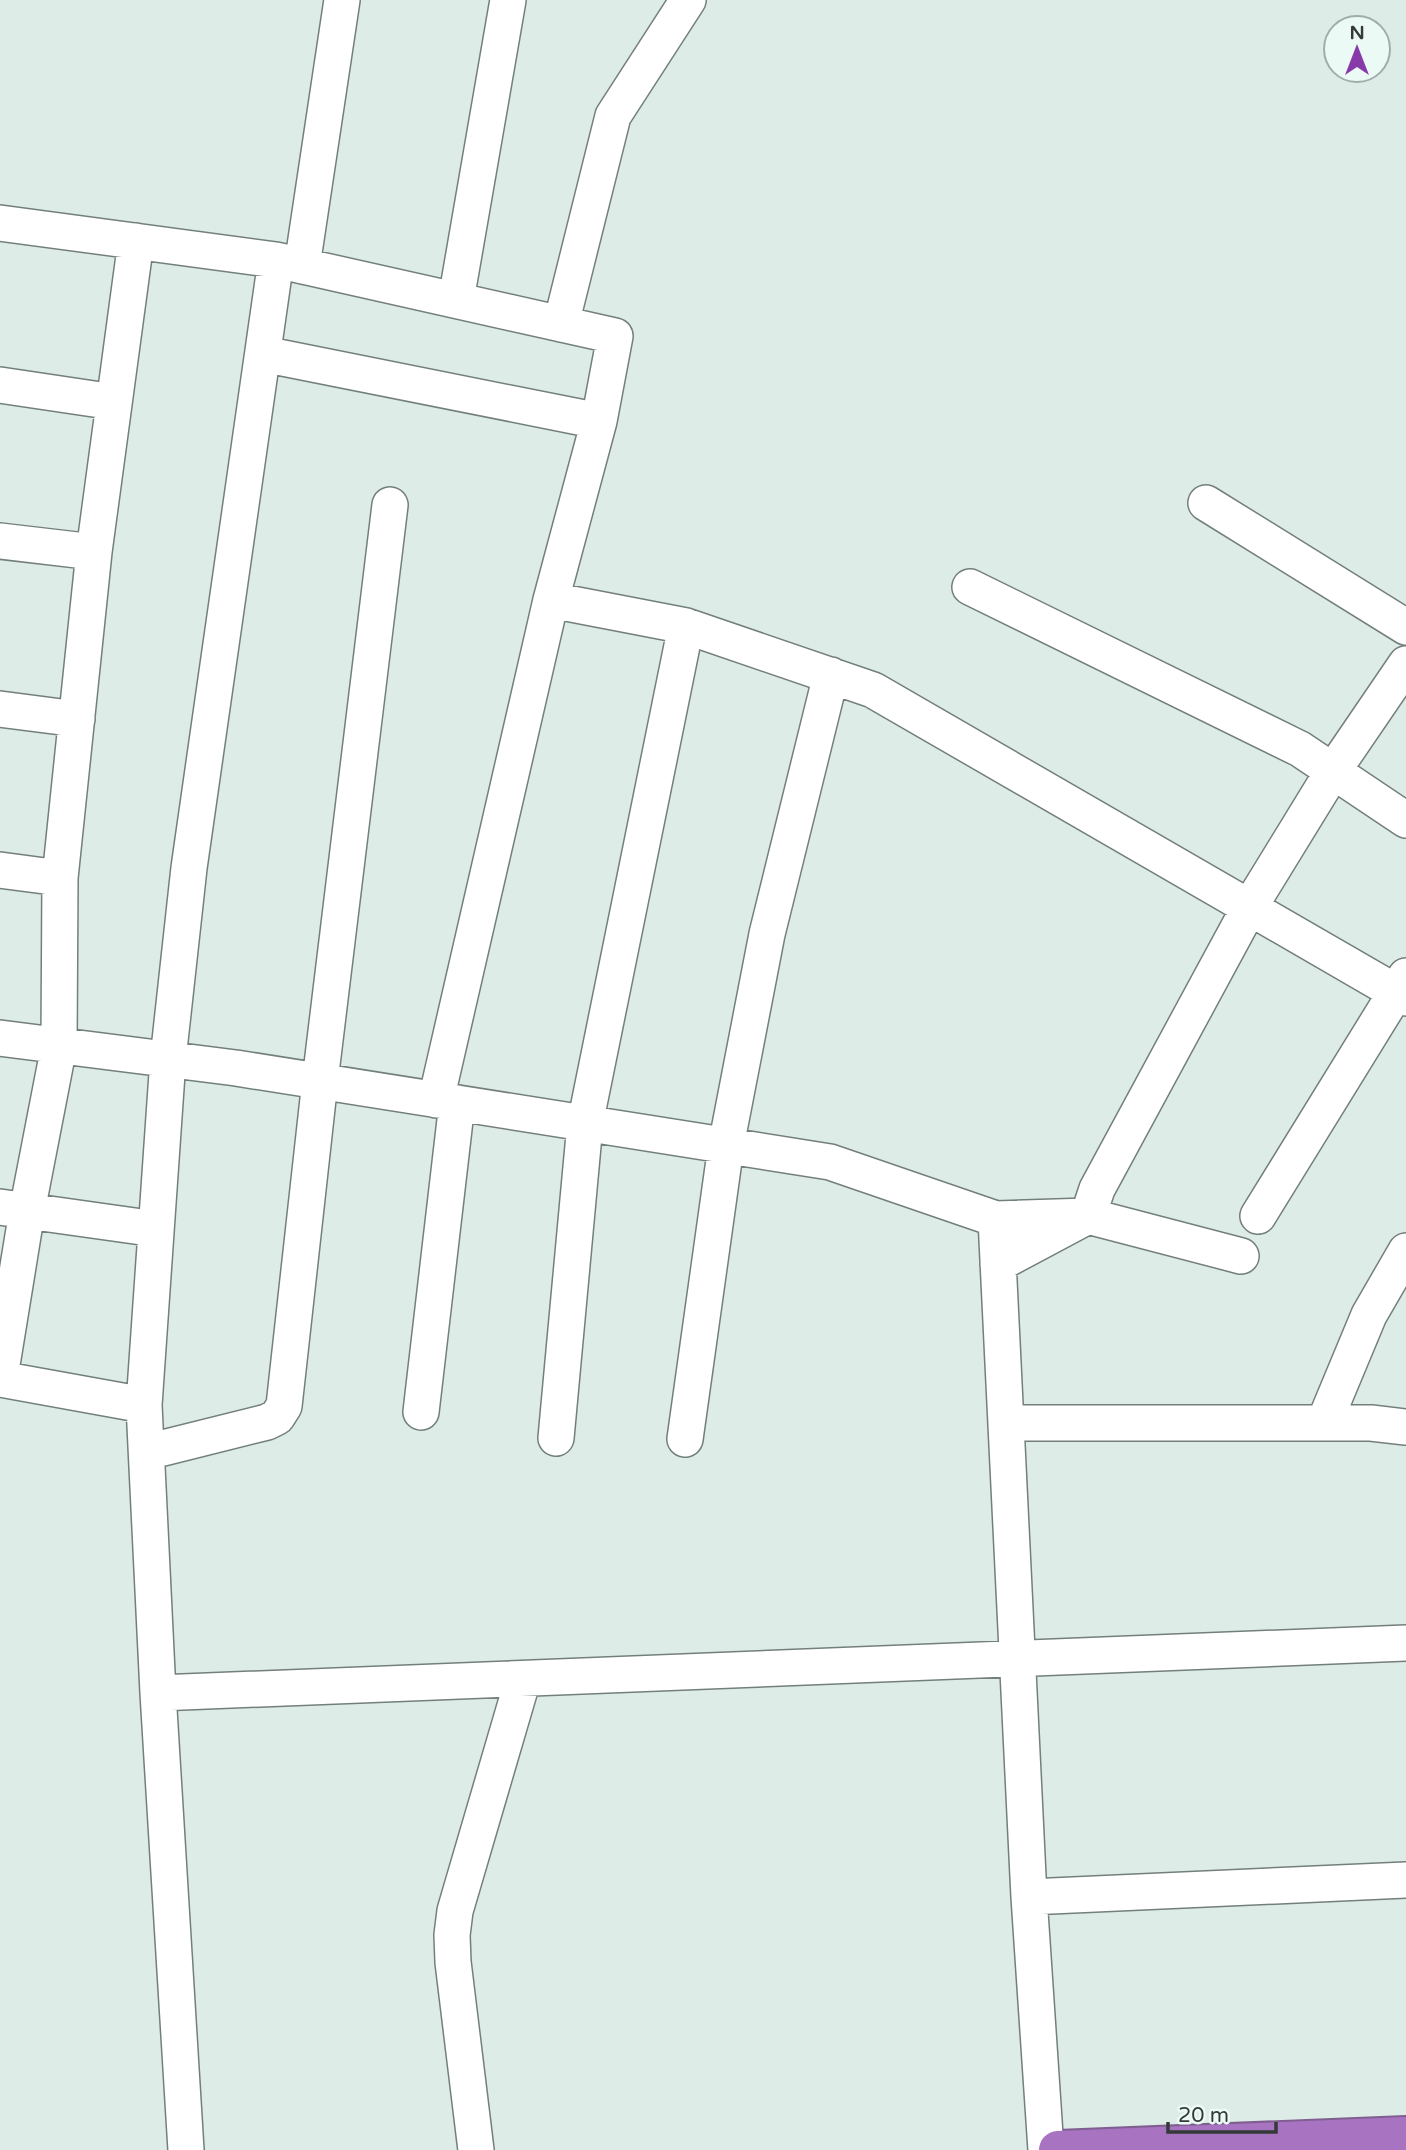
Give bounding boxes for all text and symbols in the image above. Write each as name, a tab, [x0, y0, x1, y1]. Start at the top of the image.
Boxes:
north arrow	[1322, 14, 1392, 84]
text: N	[1349, 22, 1365, 44]
scale bar	[1168, 2090, 1276, 2134]
text: 20 m	[1178, 2103, 1229, 2128]

